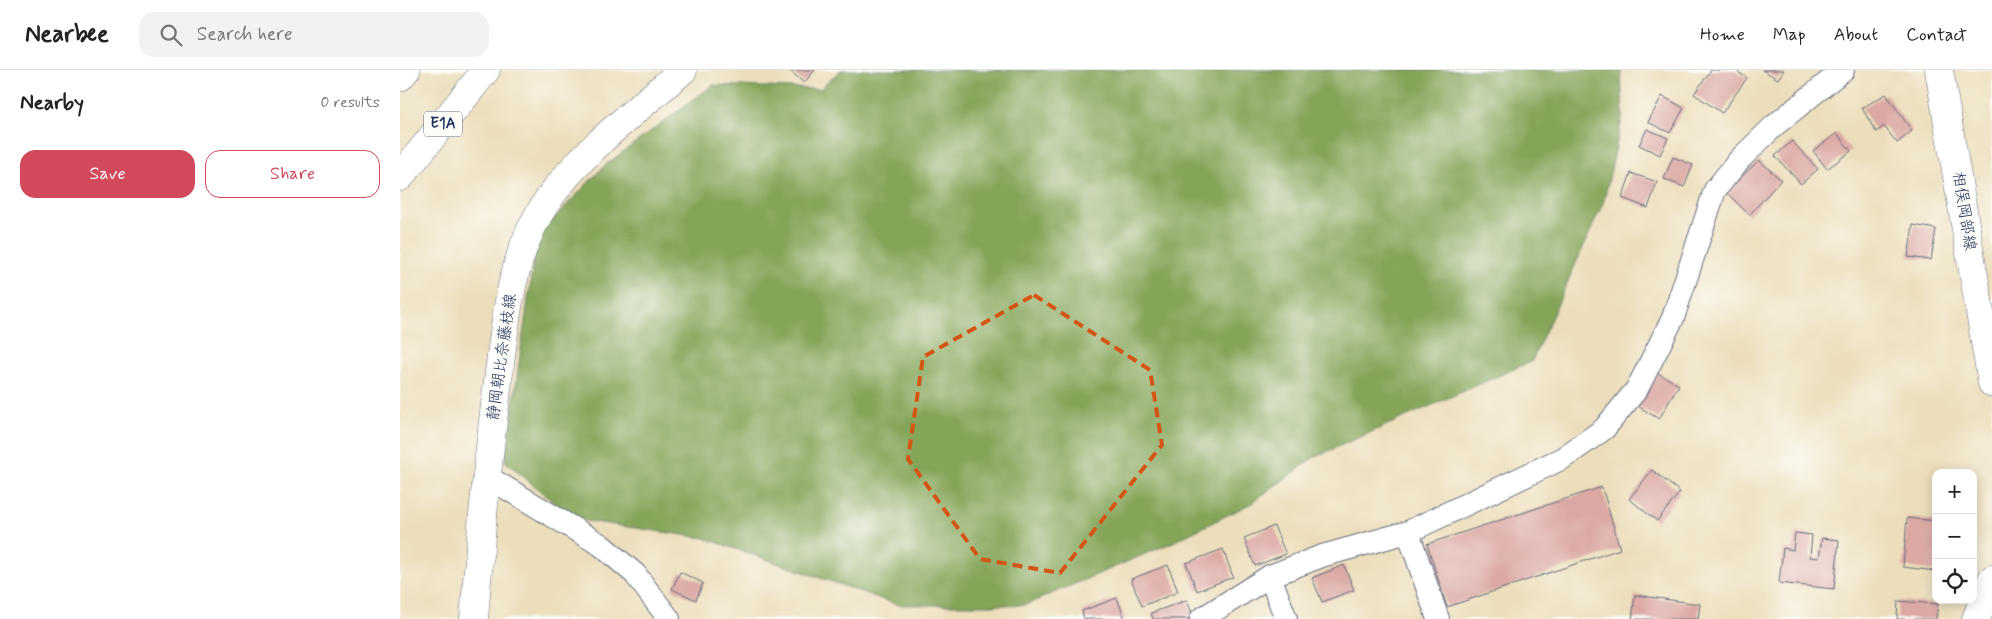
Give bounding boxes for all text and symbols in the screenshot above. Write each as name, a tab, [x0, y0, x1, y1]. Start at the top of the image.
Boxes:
search box	[139, 12, 489, 57]
text: Nearbee	[25, 19, 109, 50]
icon: search	[157, 21, 185, 49]
text: Search here	[197, 22, 293, 47]
text: Home	[1700, 23, 1745, 47]
text: Map	[1773, 23, 1806, 47]
text: About	[1834, 23, 1878, 47]
text: Contact	[1906, 23, 1967, 47]
text: Nearby	[20, 89, 84, 117]
text: 0 results	[320, 92, 380, 113]
road number: E1A	[424, 112, 462, 136]
button: Save	[20, 150, 195, 198]
button: Share	[205, 150, 380, 198]
street label: 相俣岡部線	[1947, 170, 1981, 252]
street label: 静岡朝比奈藤枝線	[483, 292, 521, 422]
map controls	[1932, 469, 1977, 604]
button: +	[1932, 469, 1977, 514]
button: −	[1932, 514, 1977, 559]
button: locate	[1932, 559, 1977, 604]

